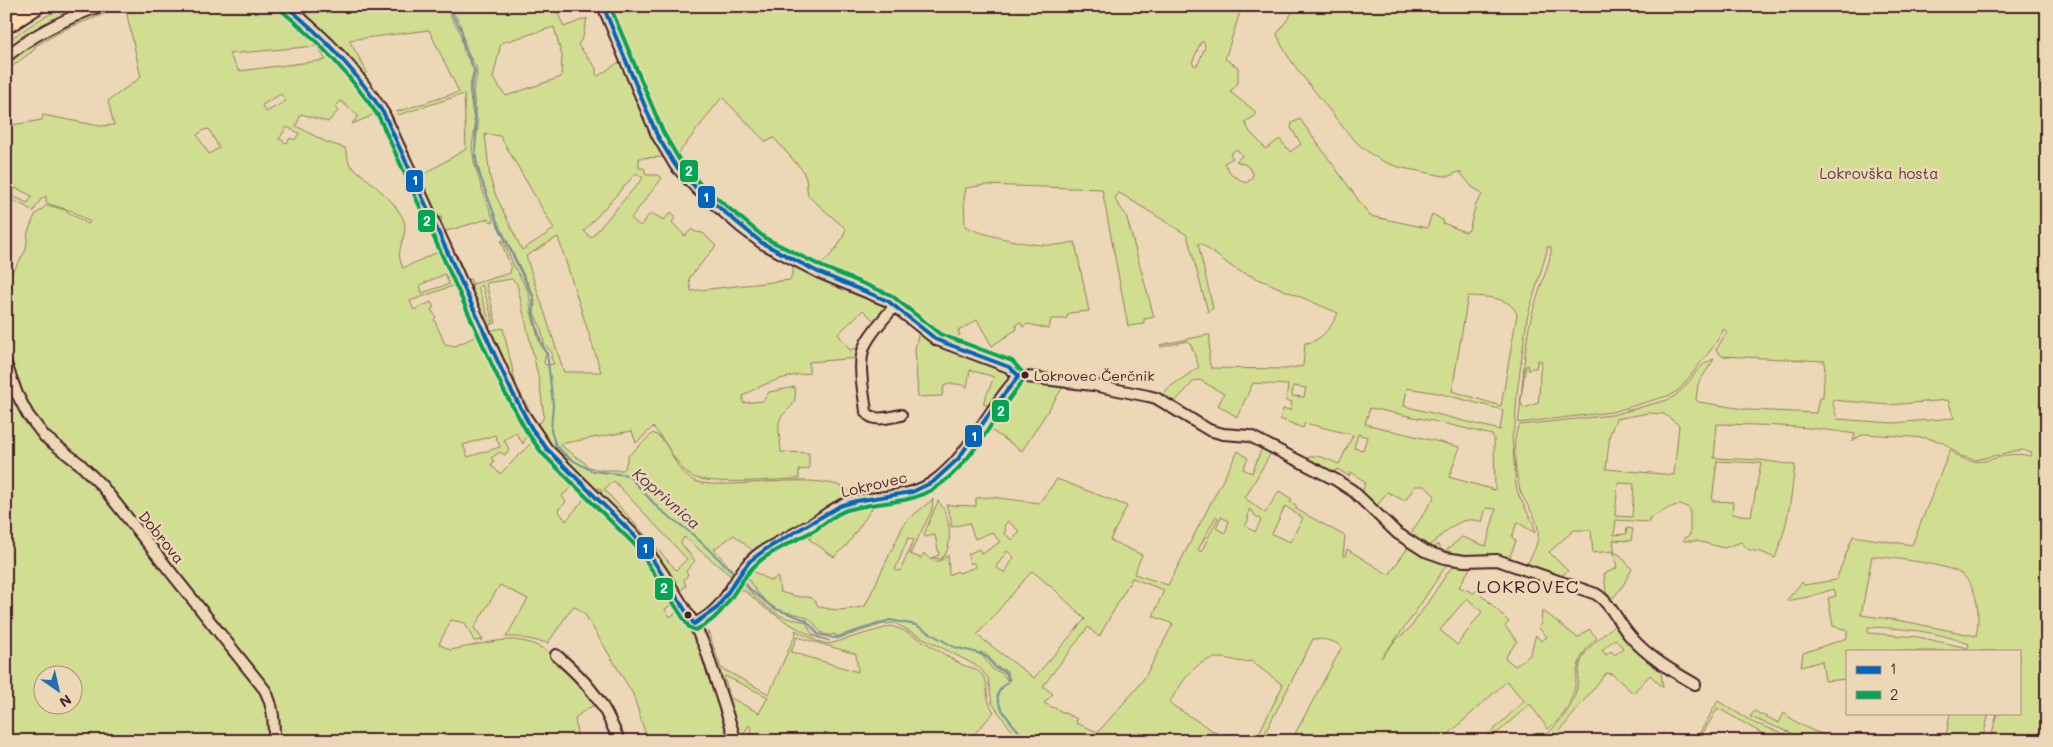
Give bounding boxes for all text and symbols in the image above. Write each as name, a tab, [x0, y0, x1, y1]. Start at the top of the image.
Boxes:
line badge: 2	[679, 159, 699, 183]
text: 2	[685, 161, 693, 180]
park label: Lokrovška hosta	[1819, 163, 1939, 183]
line badge: 1	[405, 169, 424, 193]
text: 1	[412, 170, 418, 189]
line badge: 1	[697, 185, 716, 209]
text: 1	[703, 187, 709, 206]
line badge: 2	[417, 209, 436, 233]
text: 2	[423, 211, 431, 230]
place label: Lokrovec Čerčnik	[1034, 366, 1155, 385]
marker: Lokrovec Čerčnik	[1020, 370, 1030, 380]
line badge: 2	[991, 399, 1010, 423]
text: 2	[997, 401, 1005, 420]
line badge: 1	[964, 424, 983, 448]
text: 1	[971, 426, 977, 445]
water label: Koprivnica	[629, 463, 705, 533]
street label: Lokrovec	[839, 467, 909, 501]
street label: Dobrova	[135, 506, 189, 568]
line badge: 1	[636, 536, 655, 560]
text: 1	[642, 538, 648, 557]
district label: LOKROVEC	[1476, 574, 1580, 598]
line badge: 2	[654, 577, 674, 601]
text: 2	[660, 578, 668, 597]
unlabelled marker	[683, 610, 693, 620]
legend	[1846, 650, 2020, 714]
text: 1	[1890, 658, 1897, 678]
north arrow	[32, 664, 82, 714]
text: 2	[1890, 684, 1898, 704]
text: N	[56, 690, 75, 712]

